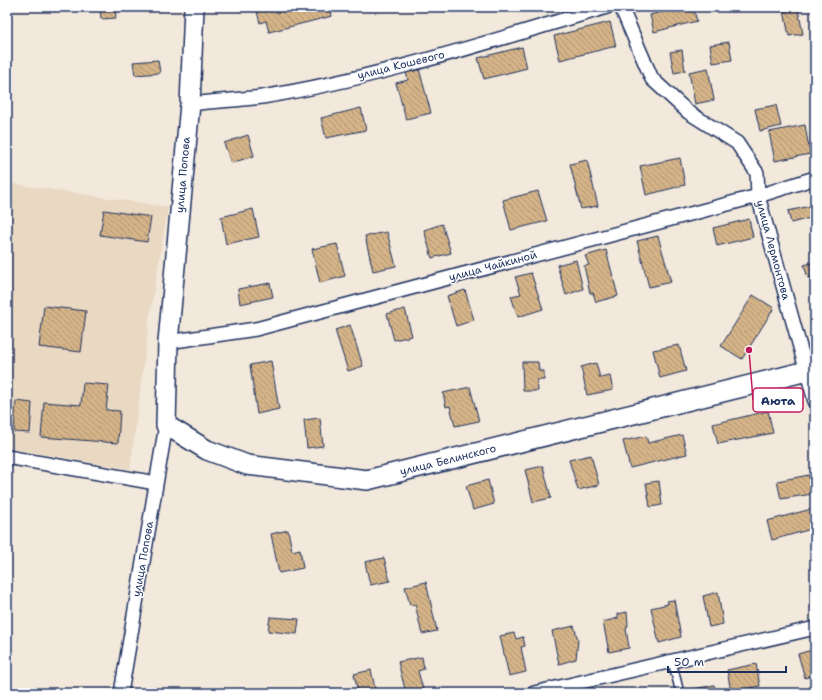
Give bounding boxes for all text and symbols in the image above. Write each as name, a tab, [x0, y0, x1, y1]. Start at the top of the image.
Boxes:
street label: улица Кошевого	[356, 47, 447, 83]
street label: улица Попова	[172, 136, 194, 214]
street label: улица Лермонтова	[752, 198, 794, 302]
street label: улица Чайкиной	[447, 247, 539, 285]
callout: Аюта	[753, 388, 803, 412]
text: Аюта	[761, 393, 796, 409]
street label: улица Белинского	[398, 441, 498, 479]
street label: улица Попова	[129, 520, 157, 598]
scale bar	[668, 648, 786, 674]
text: 50 m	[674, 654, 704, 670]

